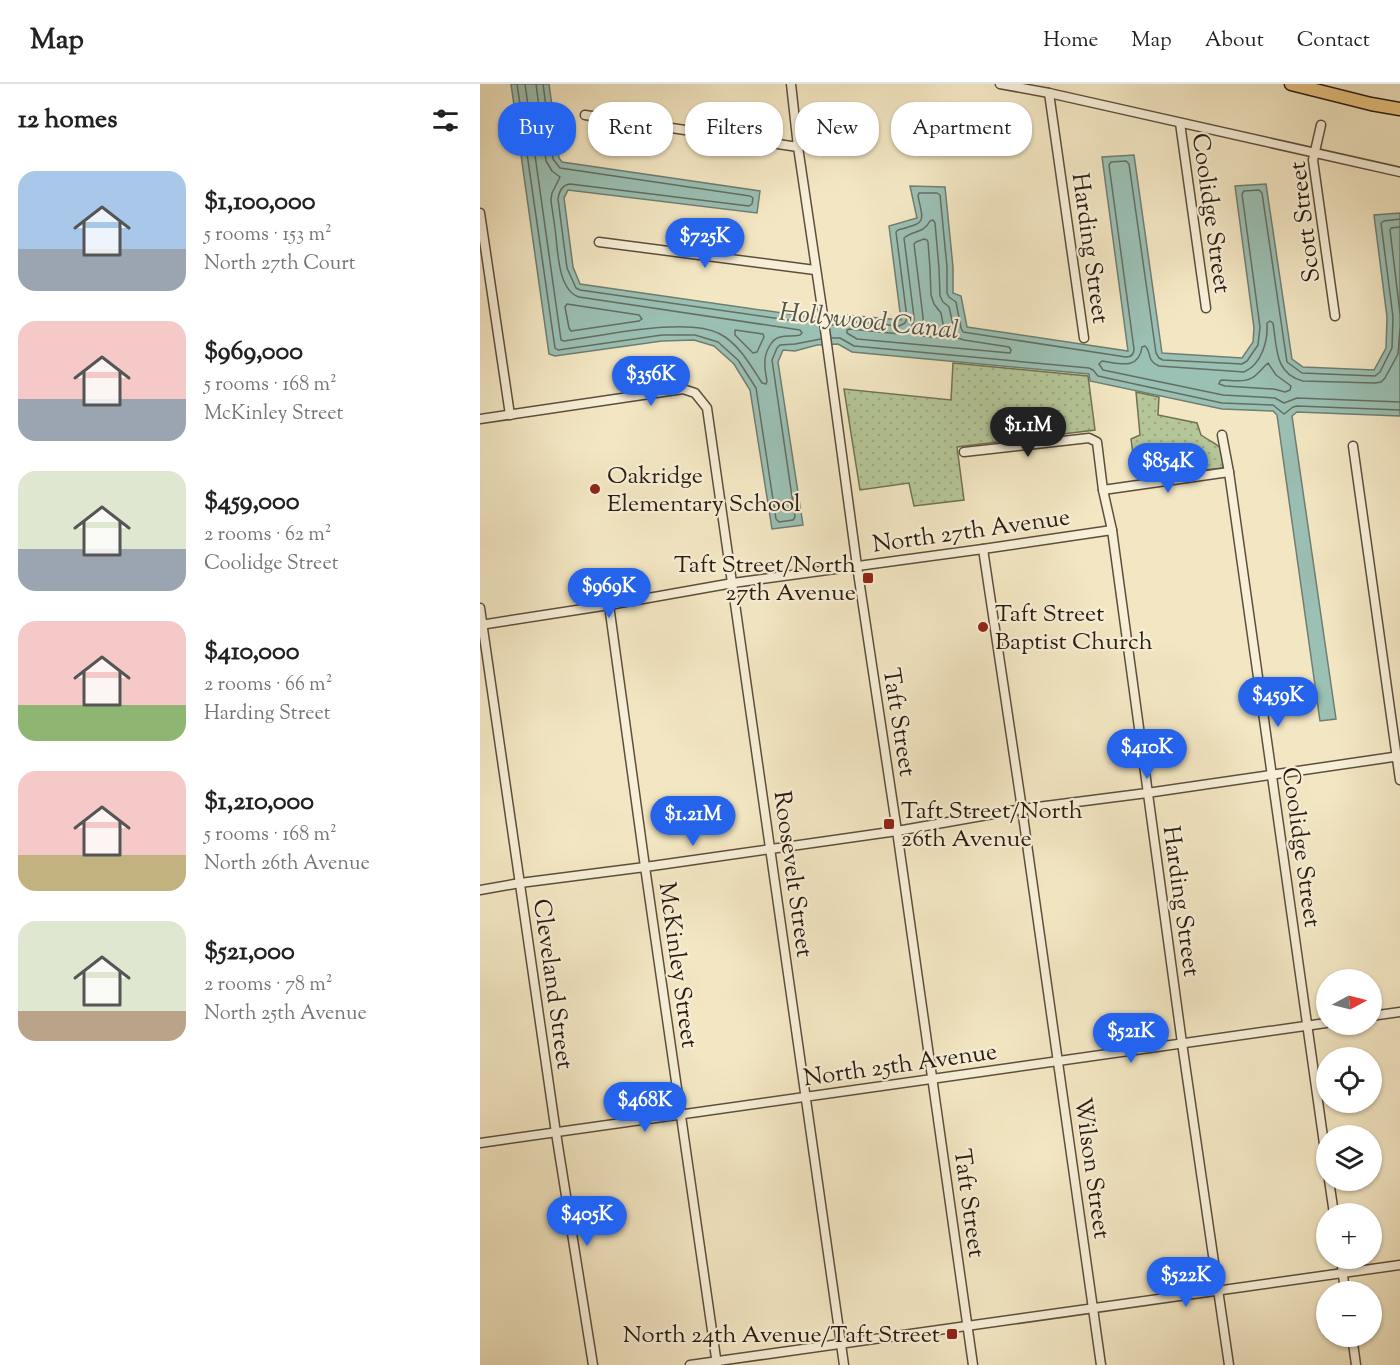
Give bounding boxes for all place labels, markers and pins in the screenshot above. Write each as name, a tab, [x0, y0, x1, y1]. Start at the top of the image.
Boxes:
pin: $725K	[663, 218, 747, 269]
pin: $356K	[609, 356, 693, 407]
pin: $1.1M	[986, 407, 1070, 458]
pin: $854K	[1126, 443, 1210, 494]
place label: Oakridge Elementary School	[607, 460, 801, 522]
marker: Oakridge Elementary School	[588, 482, 602, 496]
place label: Taft Street/North 27th Avenue	[674, 549, 856, 611]
pin: $969K	[567, 568, 651, 619]
marker: Taft Street/North 27th Avenue	[861, 571, 875, 585]
place label: Taft Street Baptist Church	[995, 598, 1153, 660]
marker: Taft Street Baptist Church	[976, 620, 990, 634]
pin: $459K	[1236, 677, 1320, 728]
pin: $410K	[1105, 729, 1189, 780]
place label: Taft Street/North 26th Avenue	[901, 795, 1083, 857]
pin: $1.21M	[644, 796, 742, 847]
marker: Taft Street/North 26th Avenue	[882, 817, 896, 831]
pin: $521K	[1089, 1013, 1173, 1064]
pin: $468K	[603, 1082, 687, 1133]
pin: $405K	[545, 1196, 629, 1247]
pin: $522K	[1144, 1257, 1228, 1308]
place label: North 24th Avenue/Taft Street	[623, 1319, 940, 1353]
marker: North 24th Avenue/Taft Street	[945, 1327, 959, 1341]

